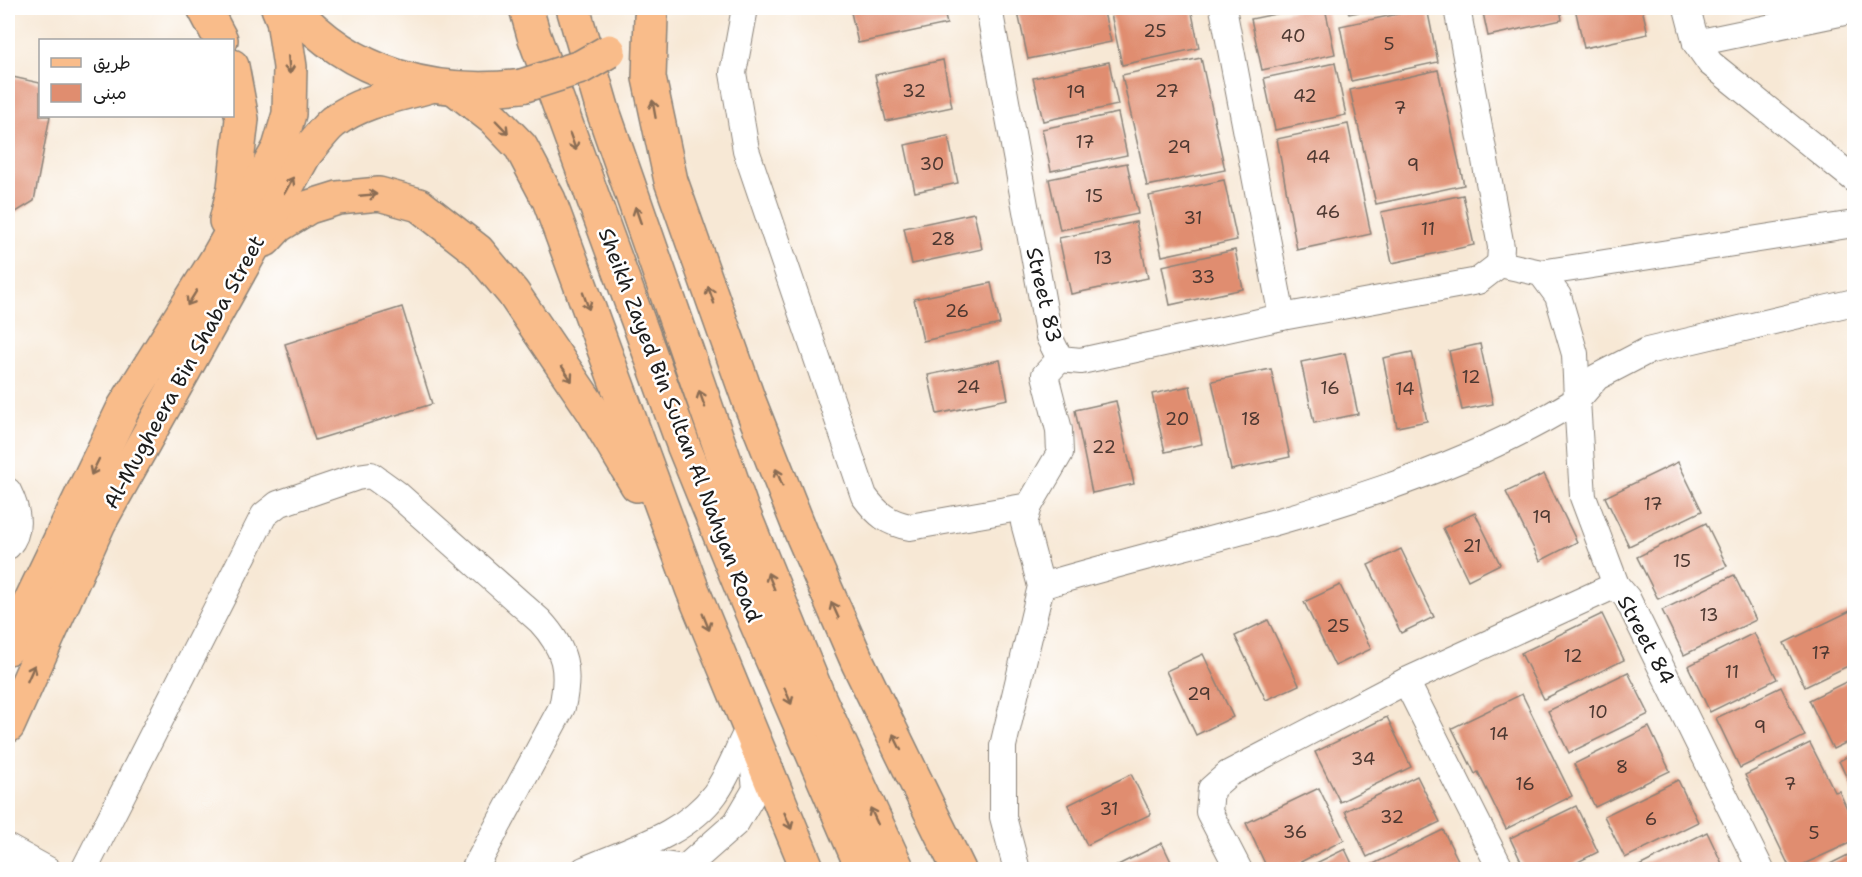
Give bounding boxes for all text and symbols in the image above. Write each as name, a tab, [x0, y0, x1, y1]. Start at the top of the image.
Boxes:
house number: 25	[1143, 19, 1167, 43]
house number: 40	[1280, 24, 1306, 48]
house number: 5	[1383, 32, 1395, 56]
legend	[39, 39, 234, 117]
text: طريق	[93, 51, 131, 75]
one-way arrow	[284, 54, 295, 74]
house number: 32	[902, 79, 926, 103]
house number: 27	[1155, 79, 1179, 103]
house number: 19	[1066, 80, 1086, 104]
text: مبنى	[93, 81, 127, 105]
house number: 42	[1293, 84, 1317, 108]
house number: 7	[1394, 96, 1406, 120]
one-way arrow	[648, 99, 659, 119]
one-way arrow	[495, 120, 509, 135]
house number: 17	[1075, 130, 1095, 154]
one-way arrow	[568, 132, 579, 151]
house number: 29	[1167, 135, 1191, 159]
house number: 44	[1306, 145, 1330, 169]
house number: 30	[920, 152, 944, 176]
house number: 9	[1407, 153, 1419, 177]
one-way arrow	[283, 177, 295, 194]
house number: 15	[1085, 184, 1103, 208]
one-way arrow	[358, 189, 378, 200]
house number: 46	[1316, 200, 1340, 224]
one-way arrow	[632, 206, 643, 225]
house number: 31	[1183, 206, 1203, 230]
house number: 11	[1421, 217, 1435, 241]
street label: Sheikh Zayed Bin Sultan Al Nahyan Road	[592, 224, 768, 626]
house number: 28	[931, 227, 955, 251]
street label: Al-Mugheera Bin Shaba Street	[97, 230, 271, 514]
street label: Street 83	[1019, 245, 1069, 345]
house number: 13	[1093, 246, 1113, 270]
house number: 33	[1191, 265, 1215, 289]
one-way arrow	[705, 286, 716, 305]
one-way arrow	[186, 289, 198, 306]
one-way arrow	[581, 291, 592, 310]
house number: 26	[945, 299, 969, 323]
one-way arrow	[561, 365, 574, 382]
house number: 12	[1461, 365, 1481, 389]
house number: 24	[956, 375, 980, 399]
house number: 16	[1320, 376, 1340, 400]
house number: 14	[1395, 377, 1415, 401]
one-way arrow	[696, 390, 707, 409]
house number: 20	[1165, 407, 1189, 431]
house number: 18	[1241, 407, 1261, 431]
house number: 22	[1092, 435, 1116, 459]
one-way arrow	[89, 457, 101, 475]
one-way arrow	[773, 469, 784, 487]
house number: 17	[1643, 492, 1663, 516]
house number: 19	[1532, 505, 1552, 529]
house number: 21	[1462, 534, 1482, 558]
house number: 15	[1673, 549, 1691, 573]
one-way arrow	[765, 572, 776, 591]
street label: Street 84	[1611, 590, 1681, 690]
one-way arrow	[829, 601, 840, 619]
house number: 13	[1699, 603, 1719, 627]
one-way arrow	[701, 612, 712, 630]
house number: 25	[1326, 614, 1350, 638]
house number: 17	[1811, 641, 1831, 665]
house number: 12	[1563, 644, 1583, 668]
house number: 11	[1725, 660, 1739, 684]
one-way arrow	[27, 664, 38, 682]
house number: 29	[1187, 682, 1211, 706]
one-way arrow	[783, 687, 794, 705]
house number: 10	[1588, 700, 1608, 724]
house number: 9	[1754, 715, 1766, 739]
house number: 14	[1489, 722, 1509, 746]
one-way arrow	[890, 733, 902, 751]
house number: 34	[1351, 747, 1375, 771]
house number: 8	[1616, 755, 1628, 779]
house number: 16	[1515, 772, 1535, 796]
house number: 7	[1784, 772, 1796, 796]
house number: 31	[1099, 797, 1119, 821]
house number: 32	[1380, 805, 1404, 829]
house number: 6	[1645, 807, 1657, 831]
one-way arrow	[867, 808, 879, 826]
one-way arrow	[783, 811, 794, 830]
house number: 36	[1283, 820, 1307, 844]
house number: 5	[1808, 821, 1820, 845]

